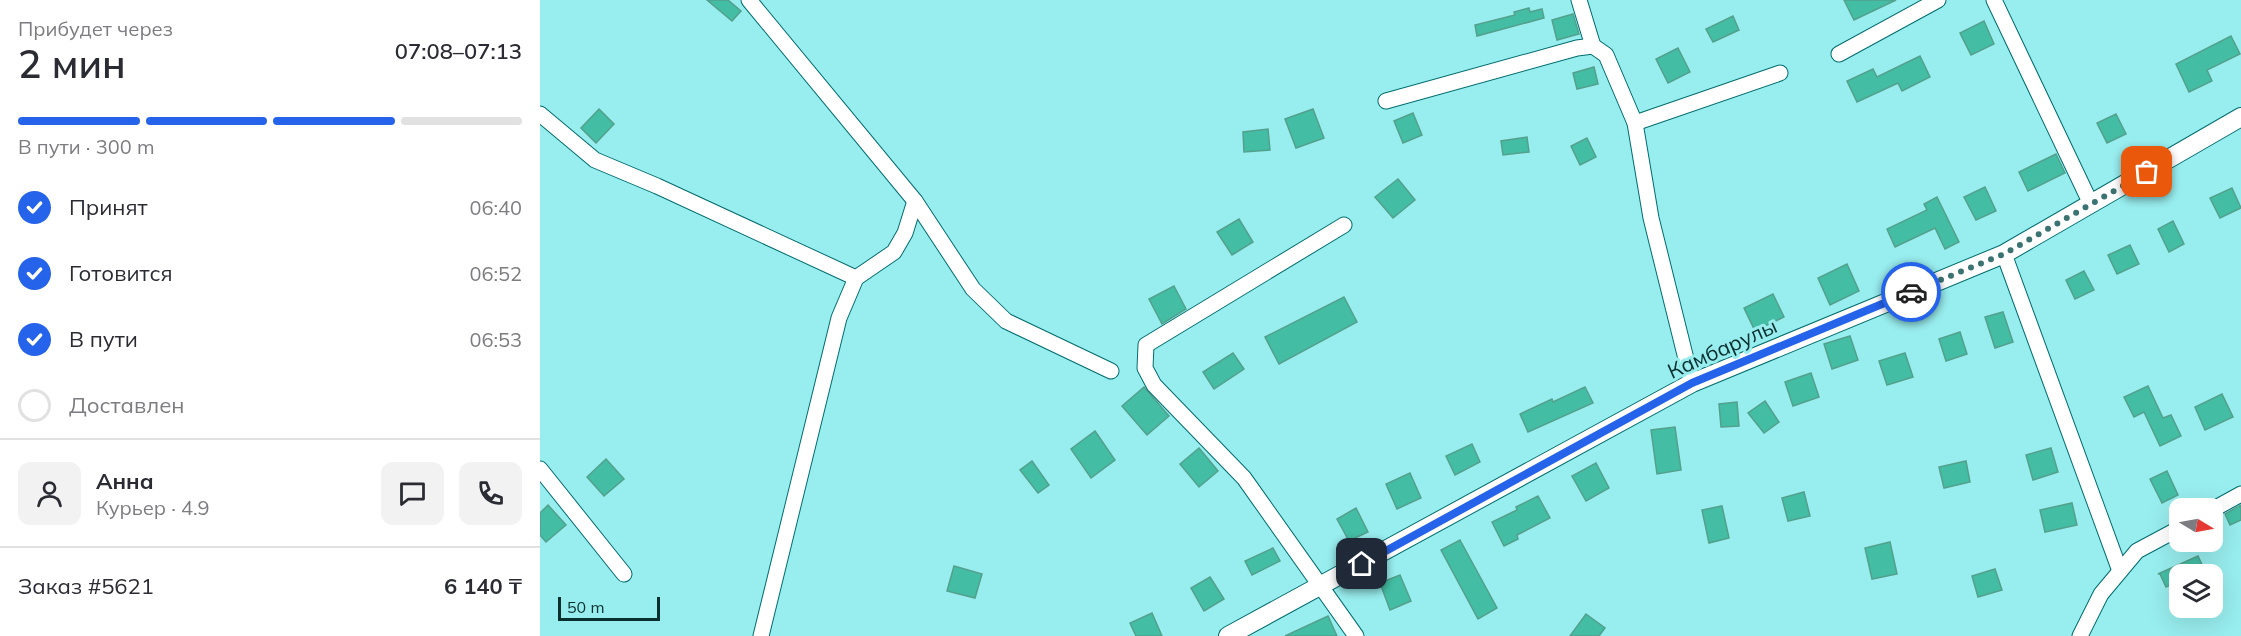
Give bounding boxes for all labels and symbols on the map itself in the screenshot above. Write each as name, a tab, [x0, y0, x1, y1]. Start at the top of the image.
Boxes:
pin	[2121, 146, 2172, 197]
courier	[1881, 262, 1941, 322]
street label: Камбарулы	[1663, 312, 1781, 384]
north arrow	[2169, 498, 2223, 552]
pin	[1336, 538, 1387, 589]
scale bar	[558, 594, 660, 622]

